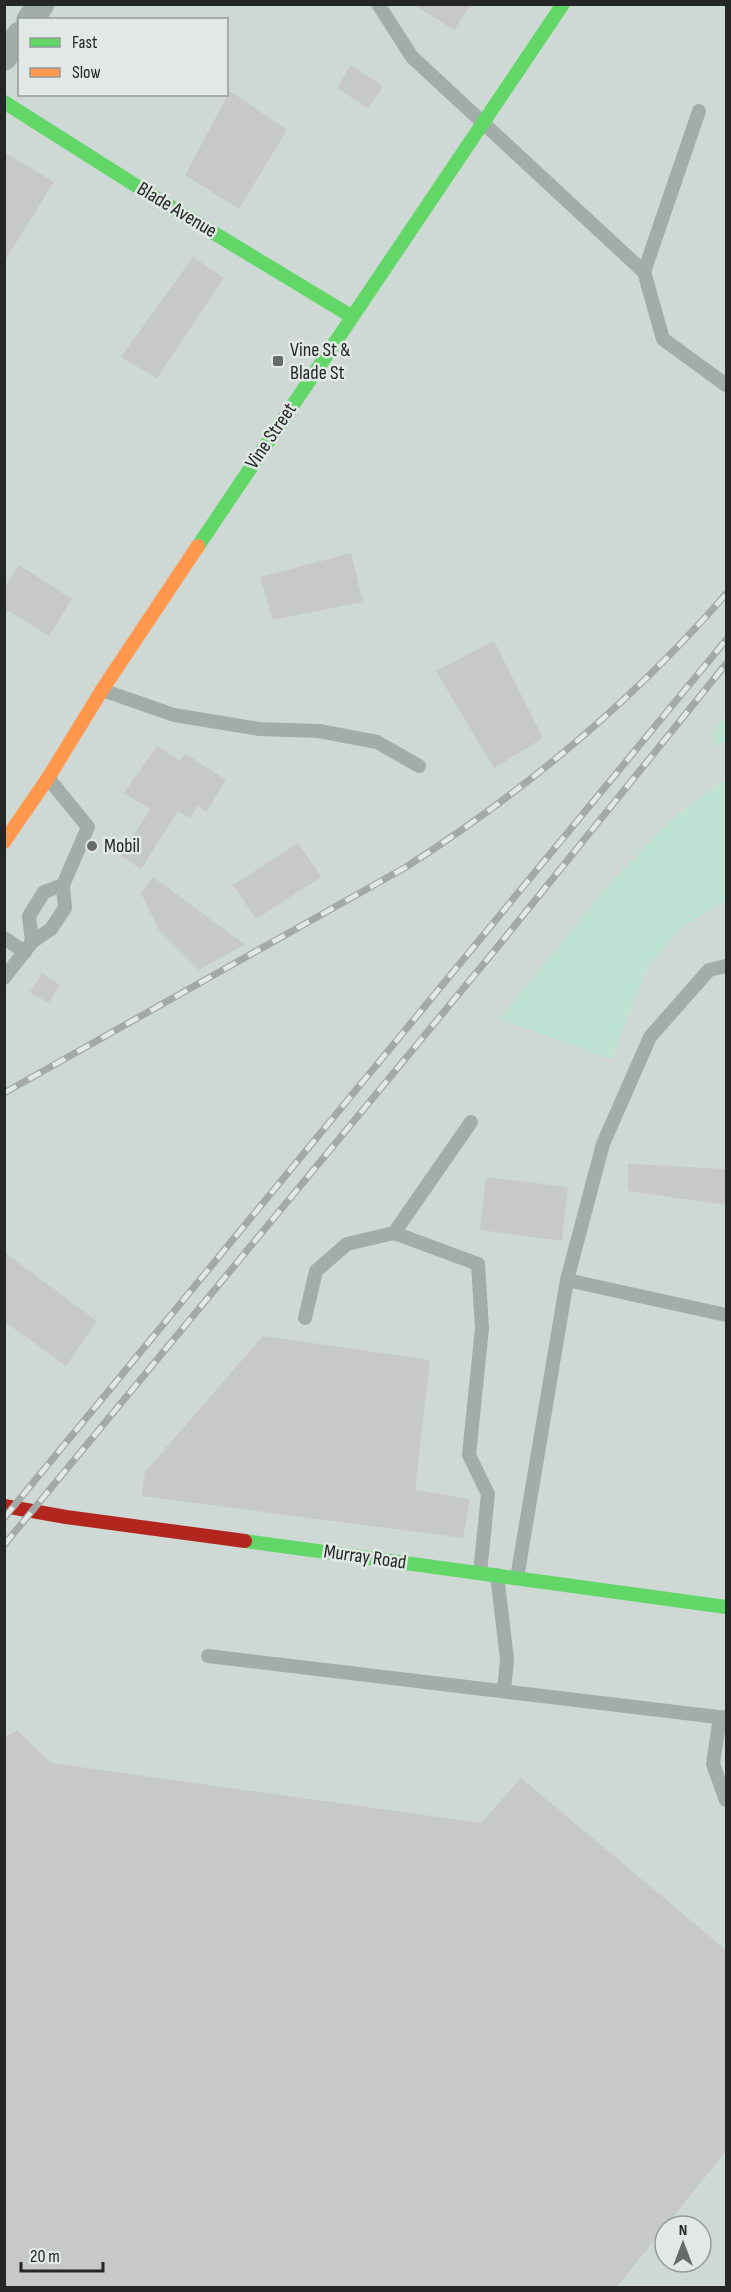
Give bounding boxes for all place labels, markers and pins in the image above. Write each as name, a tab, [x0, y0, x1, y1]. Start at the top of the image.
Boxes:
place label: Vine St & Blade St	[290, 338, 350, 385]
marker: Vine St & Blade St	[271, 354, 285, 368]
place label: Mobil	[104, 834, 140, 858]
marker: Mobil	[85, 839, 99, 853]

